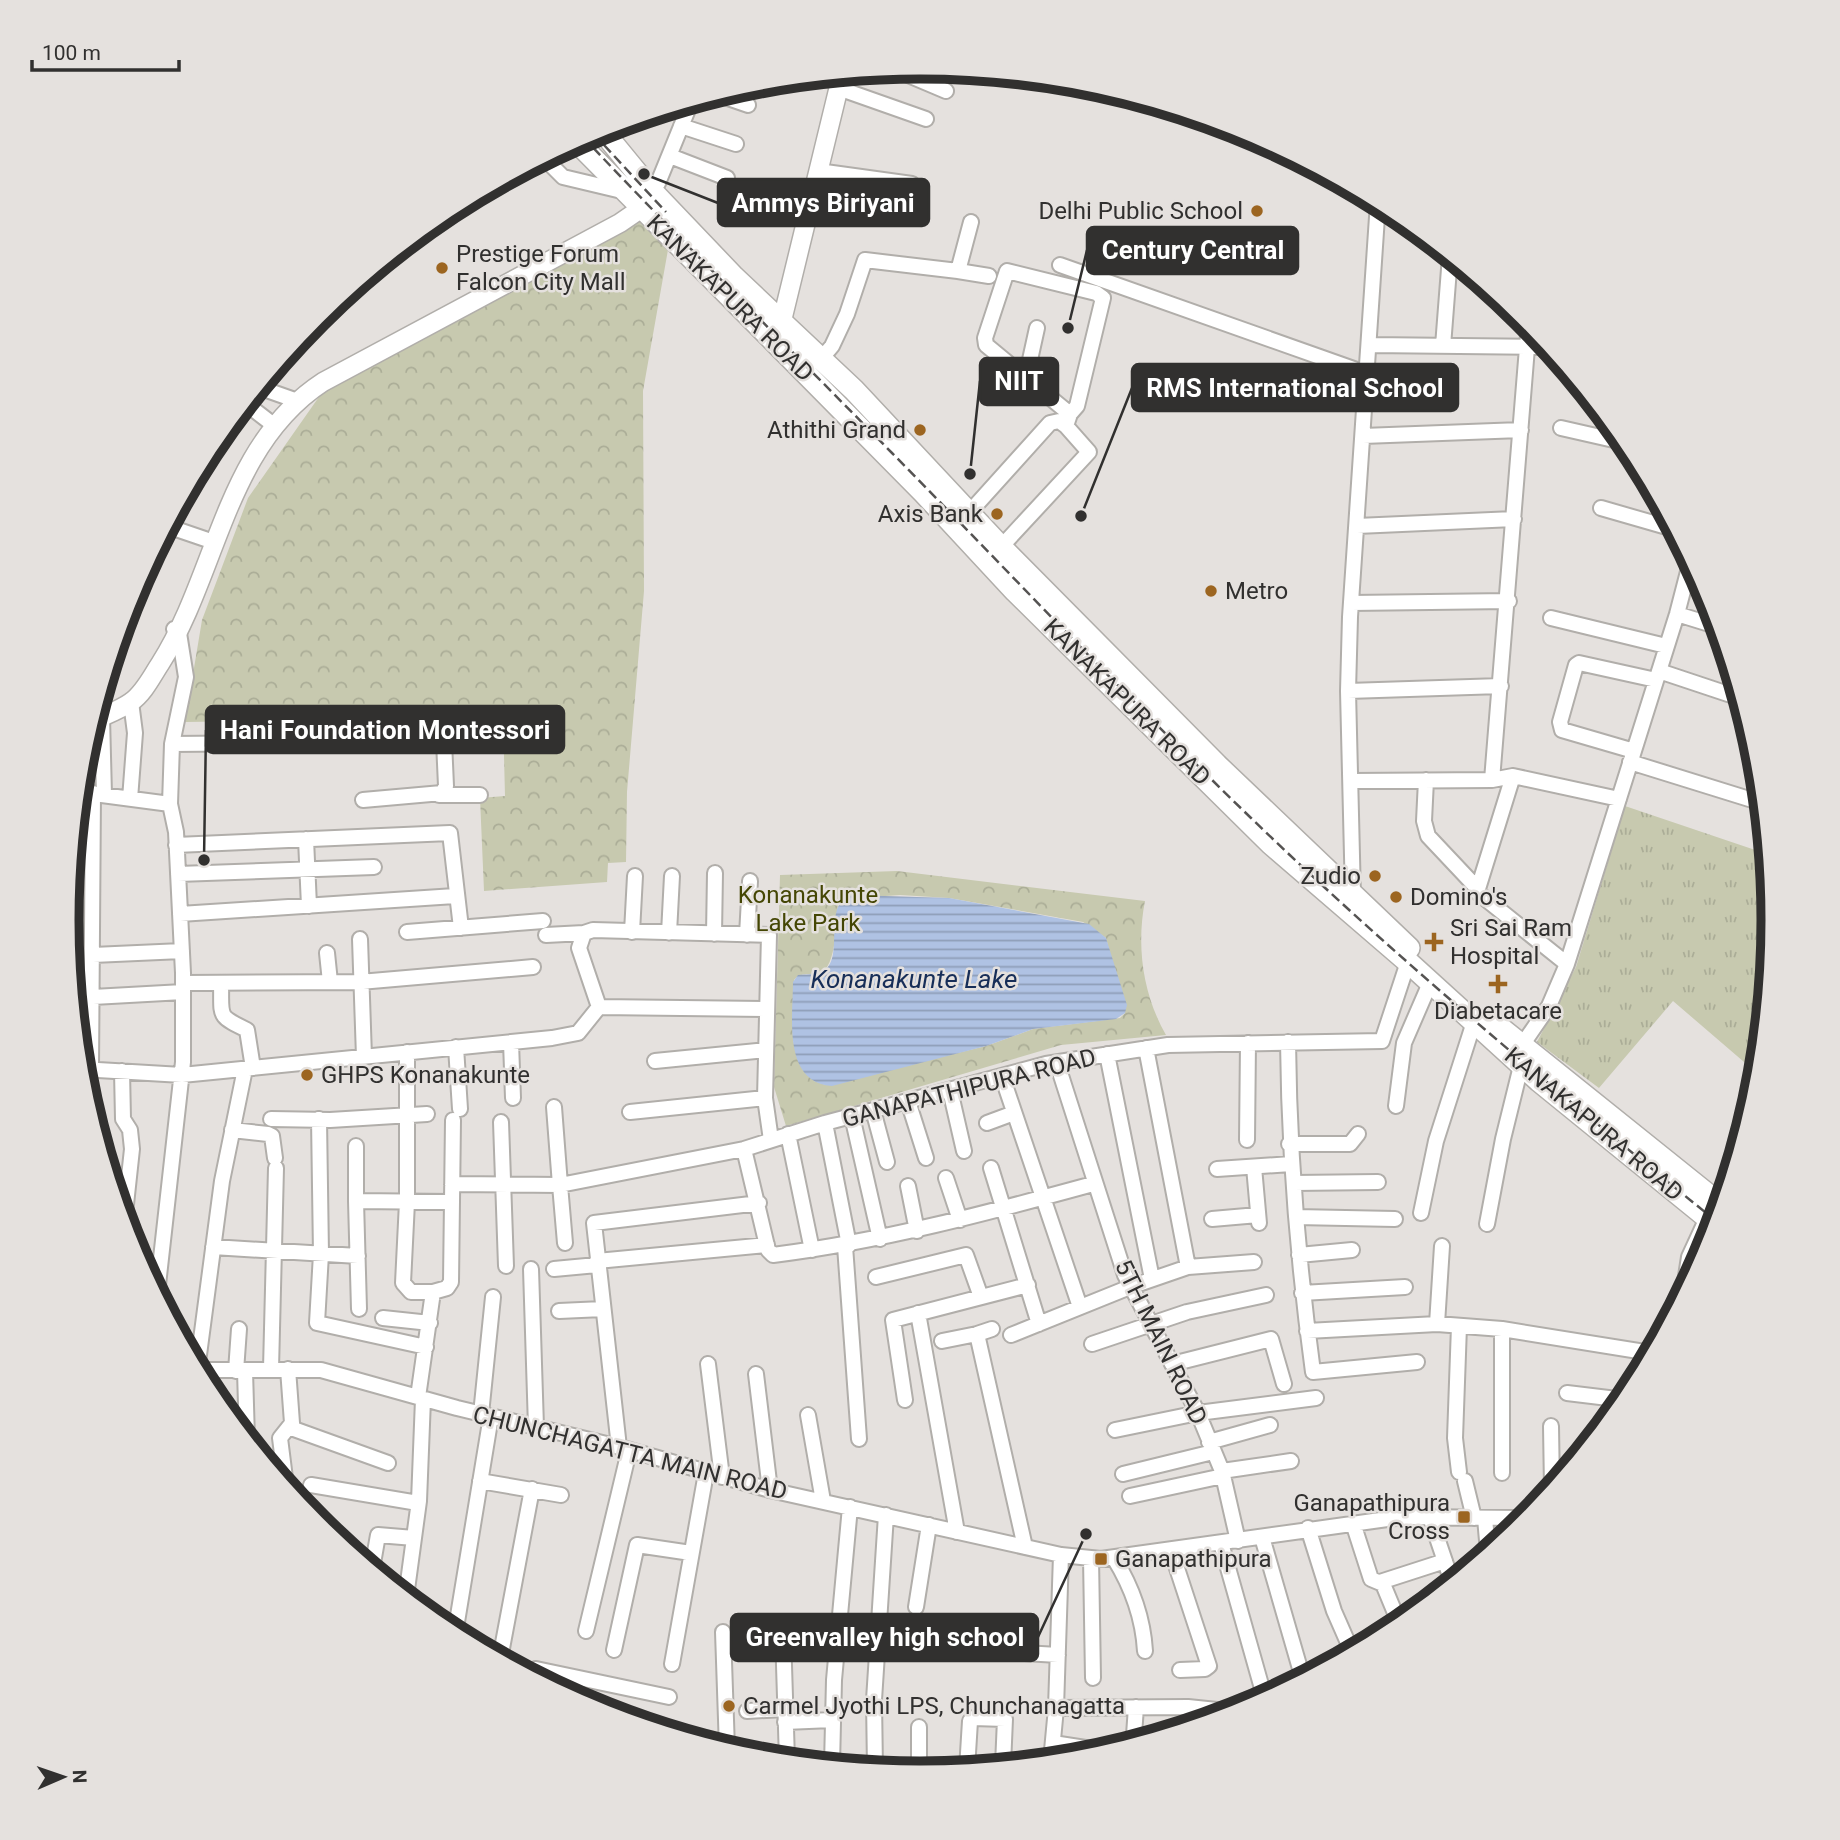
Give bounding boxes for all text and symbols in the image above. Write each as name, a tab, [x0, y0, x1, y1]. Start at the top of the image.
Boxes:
scale bar	[32, 28, 178, 72]
text: 100 m	[42, 41, 101, 65]
callout: Ammys Biriyani	[718, 179, 929, 226]
text: Ammys Biriyani	[731, 188, 915, 218]
place label: Delhi Public School	[1038, 197, 1243, 225]
marker: Delhi Public School	[1249, 203, 1265, 219]
street label: KANAKAPURA ROAD	[641, 209, 819, 387]
callout: Century Central	[1087, 227, 1298, 274]
text: Century Central	[1102, 235, 1284, 265]
place label: Prestige Forum Falcon City Mall	[456, 240, 626, 296]
marker: Prestige Forum Falcon City Mall	[434, 260, 450, 276]
callout: NIIT	[980, 358, 1058, 405]
callout: RMS International School	[1132, 364, 1458, 411]
text: NIIT	[994, 366, 1044, 396]
text: RMS International School	[1146, 373, 1444, 403]
place label: Athithi Grand	[767, 416, 906, 444]
marker: Athithi Grand	[912, 422, 928, 438]
place label: Axis Bank	[878, 500, 984, 528]
marker: Axis Bank	[989, 506, 1005, 522]
place label: Metro	[1225, 577, 1288, 605]
marker: Metro	[1203, 583, 1219, 599]
street label: KANAKAPURA ROAD	[1038, 613, 1216, 791]
callout: Hani Foundation Montessori	[206, 706, 564, 753]
text: Hani Foundation Montessori	[220, 715, 550, 745]
place label: Zudio	[1301, 862, 1361, 890]
marker: Zudio	[1367, 868, 1383, 884]
park label: Konanakunte Lake Park	[738, 881, 878, 937]
place label: Domino's	[1410, 883, 1507, 911]
marker: Domino's	[1388, 889, 1404, 905]
place label: Sri Sai Ram Hospital	[1450, 914, 1572, 970]
marker: Sri Sai Ram Hospital	[1424, 932, 1444, 952]
water label: Konanakunte Lake	[811, 964, 1017, 994]
marker: Diabetacare	[1488, 974, 1508, 994]
place label: Diabetacare	[1434, 997, 1562, 1025]
street label: KANAKAPURA ROAD	[1499, 1041, 1689, 1207]
street label: GANAPATHIPURA ROAD	[839, 1043, 1099, 1133]
place label: GHPS Konanakunte	[321, 1061, 530, 1089]
marker: GHPS Konanakunte	[299, 1067, 315, 1083]
street label: 5TH MAIN ROAD	[1109, 1255, 1213, 1429]
street label: CHUNCHAGATTA MAIN ROAD	[470, 1400, 790, 1506]
place label: Ganapathipura Cross	[1293, 1489, 1450, 1545]
marker: Ganapathipura Cross	[1456, 1509, 1472, 1525]
place label: Ganapathipura	[1115, 1545, 1272, 1573]
marker: Ganapathipura	[1093, 1551, 1109, 1567]
callout: Greenvalley high school	[731, 1614, 1038, 1661]
text: Greenvalley high school	[746, 1622, 1024, 1652]
place label: Carmel Jyothi LPS, Chunchanagatta	[743, 1692, 1125, 1720]
marker: Carmel Jyothi LPS, Chunchanagatta	[721, 1698, 737, 1714]
north arrow	[28, 1742, 98, 1812]
text: N	[68, 1769, 91, 1784]

